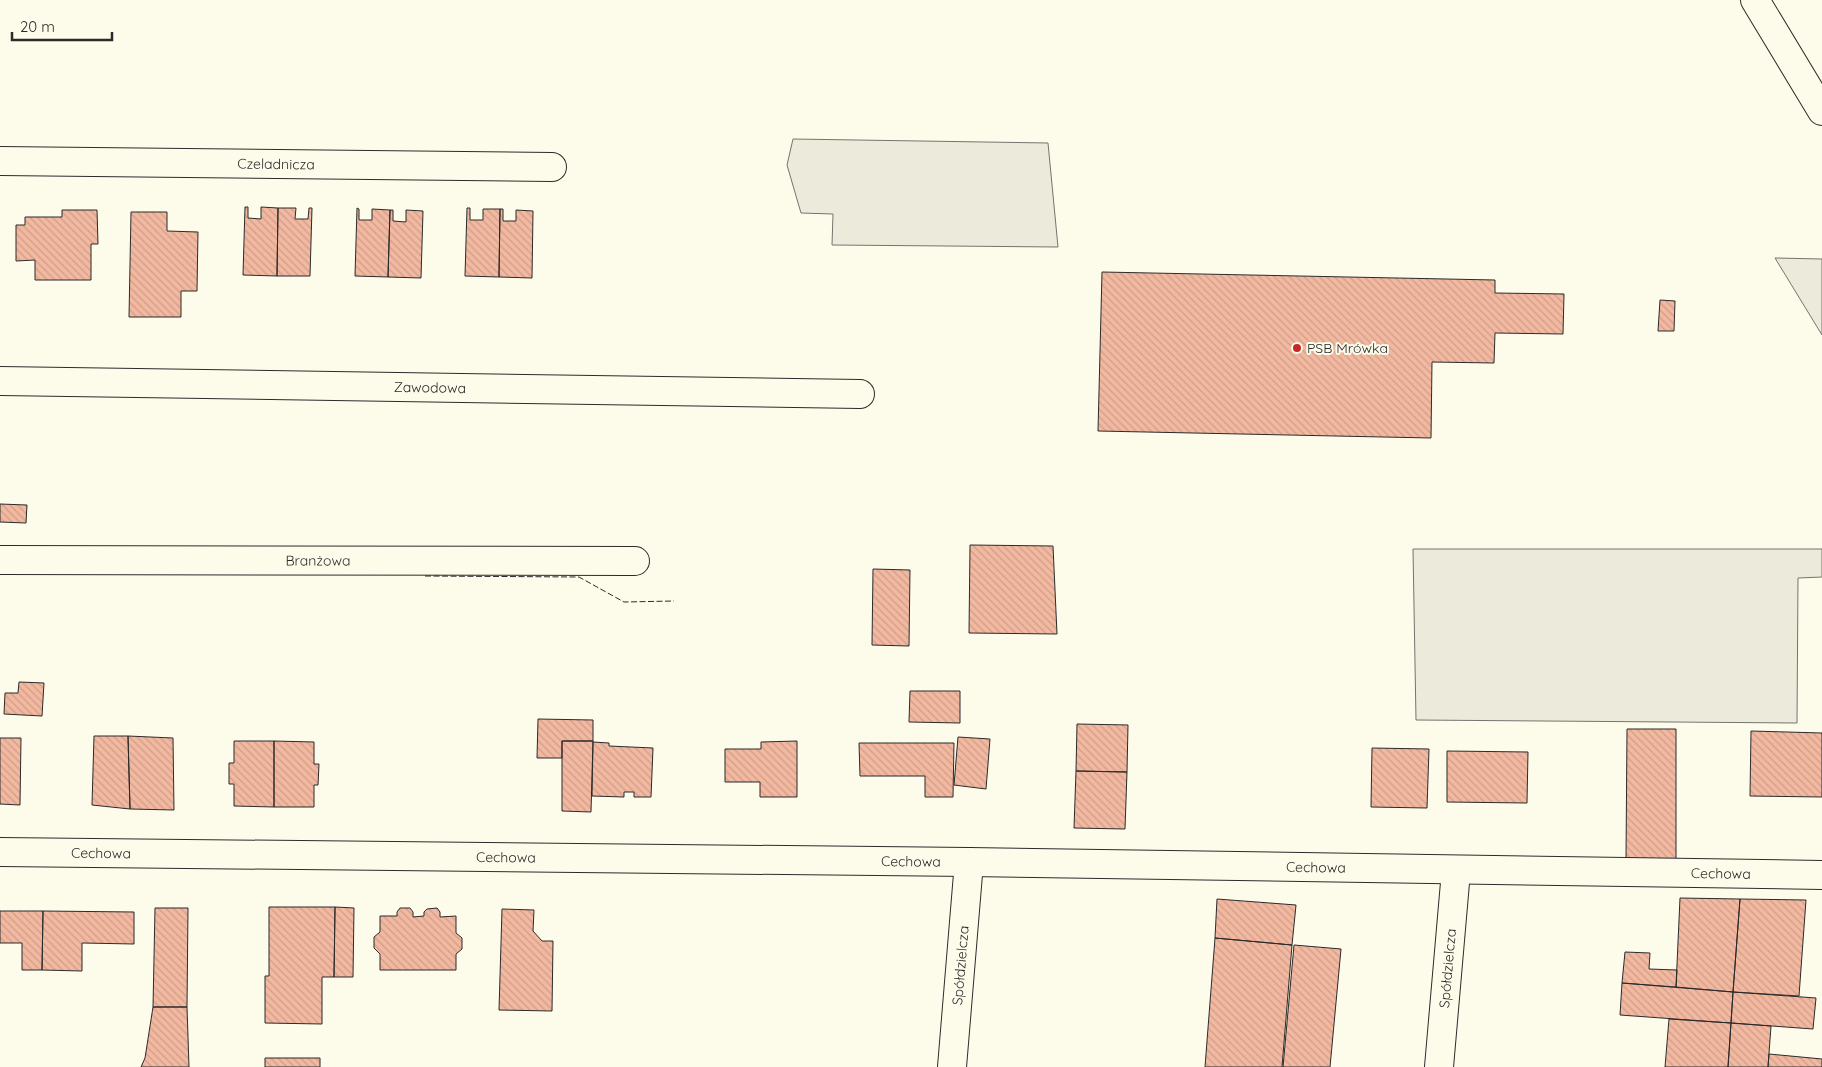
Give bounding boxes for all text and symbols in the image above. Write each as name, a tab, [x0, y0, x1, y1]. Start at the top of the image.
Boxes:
scale bar	[12, 10, 112, 42]
text: 20 m	[20, 17, 55, 36]
street label: Czeladnicza	[237, 155, 315, 173]
place label: PSB Mrówka	[1307, 339, 1388, 357]
marker: PSB Mrówka	[1291, 342, 1303, 354]
street label: Zawodowa	[394, 378, 466, 397]
street label: Branżowa	[285, 551, 351, 570]
street label: Cechowa	[71, 844, 131, 862]
street label: Cechowa	[476, 848, 536, 867]
street label: Cechowa	[881, 852, 941, 871]
street label: Cechowa	[1286, 858, 1346, 877]
street label: Cechowa	[1691, 864, 1751, 883]
street label: Spółdzielcza	[948, 925, 973, 1006]
street label: Spółdzielcza	[1435, 928, 1460, 1009]

